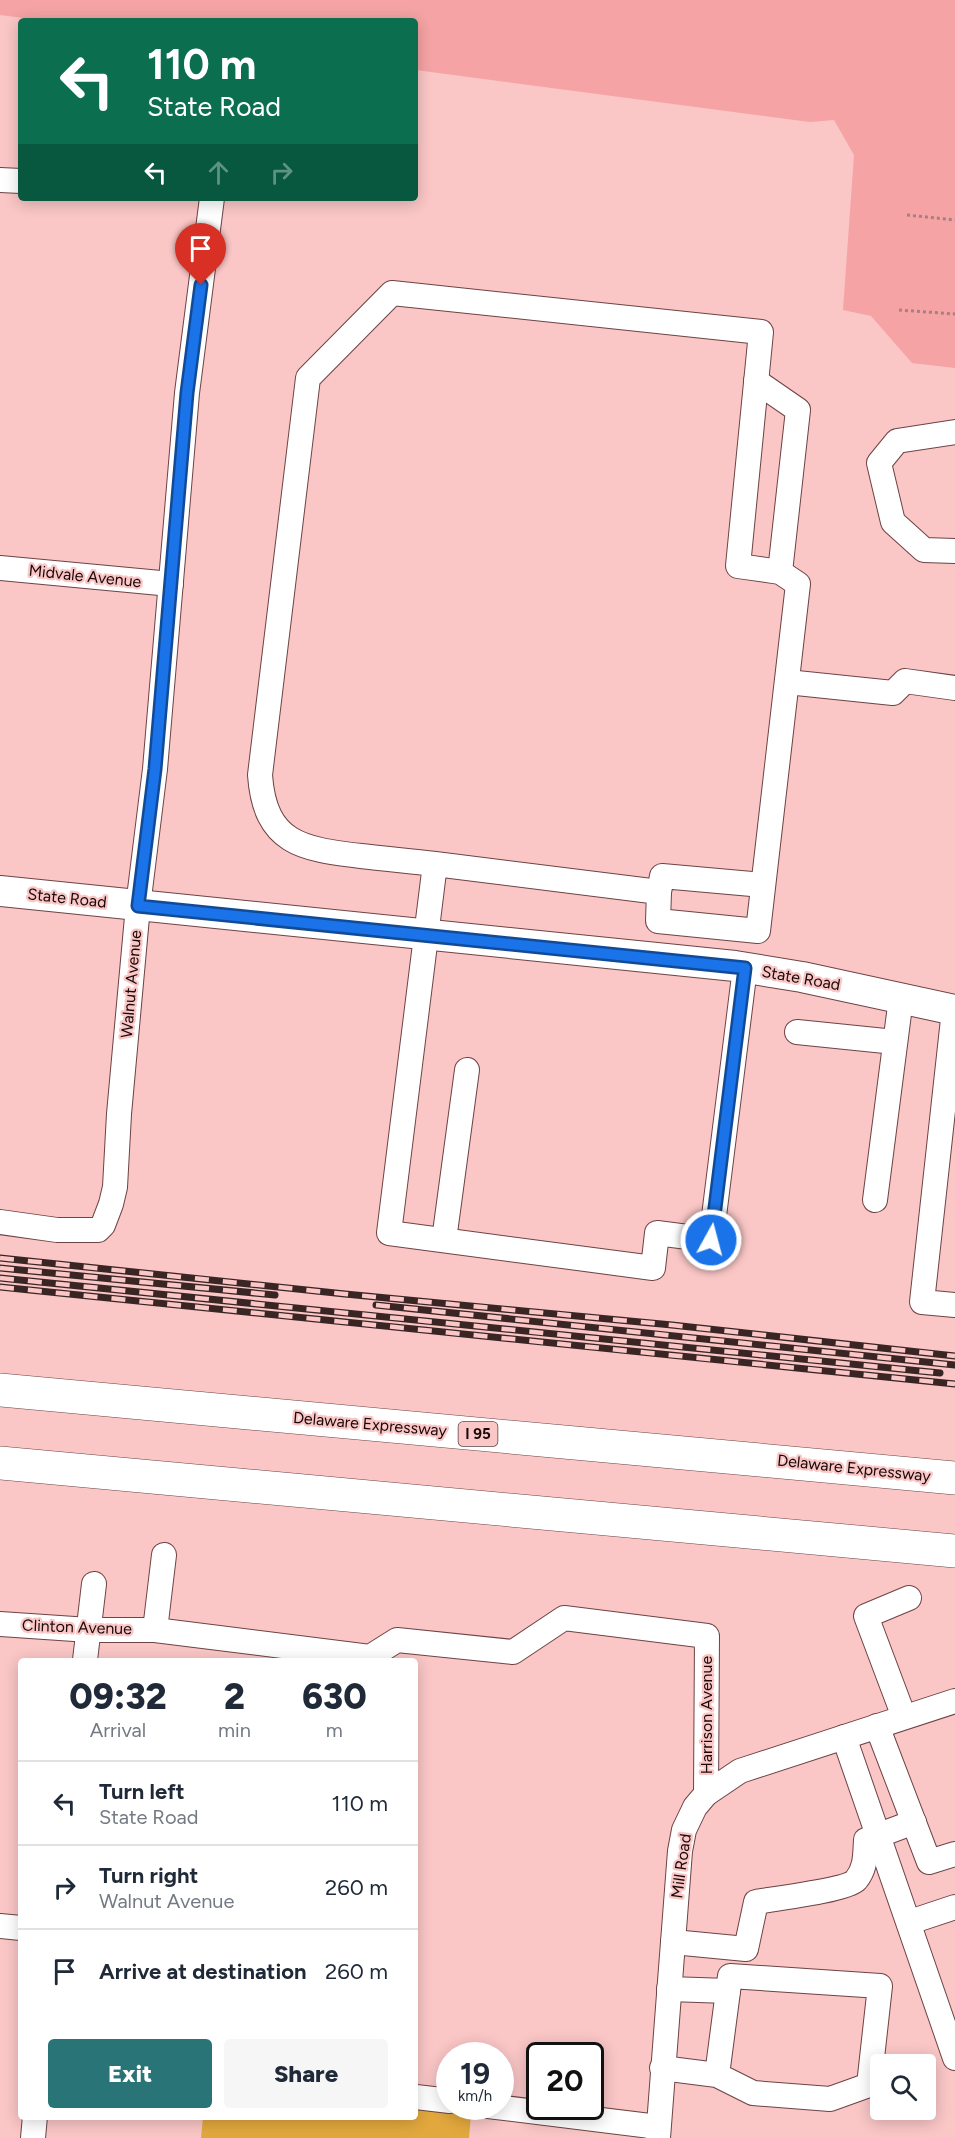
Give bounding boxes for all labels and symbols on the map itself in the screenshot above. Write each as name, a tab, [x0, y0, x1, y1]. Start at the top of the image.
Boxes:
pin	[175, 223, 226, 285]
street label: Midvale Avenue	[28, 561, 143, 591]
street label: State Road	[26, 884, 108, 912]
street label: Walnut Avenue	[117, 929, 145, 1039]
street label: State Road	[760, 962, 842, 994]
position arrow	[679, 1208, 743, 1272]
street label: Delaware Expressway	[292, 1408, 448, 1440]
road number: I 95	[458, 1422, 498, 1446]
street label: Delaware Expressway	[776, 1450, 932, 1486]
street label: Clinton Avenue	[22, 1616, 133, 1638]
street label: Harrison Avenue	[697, 1656, 716, 1774]
street label: Mill Road	[667, 1832, 695, 1900]
speed limit sign: 20	[526, 2042, 604, 2120]

